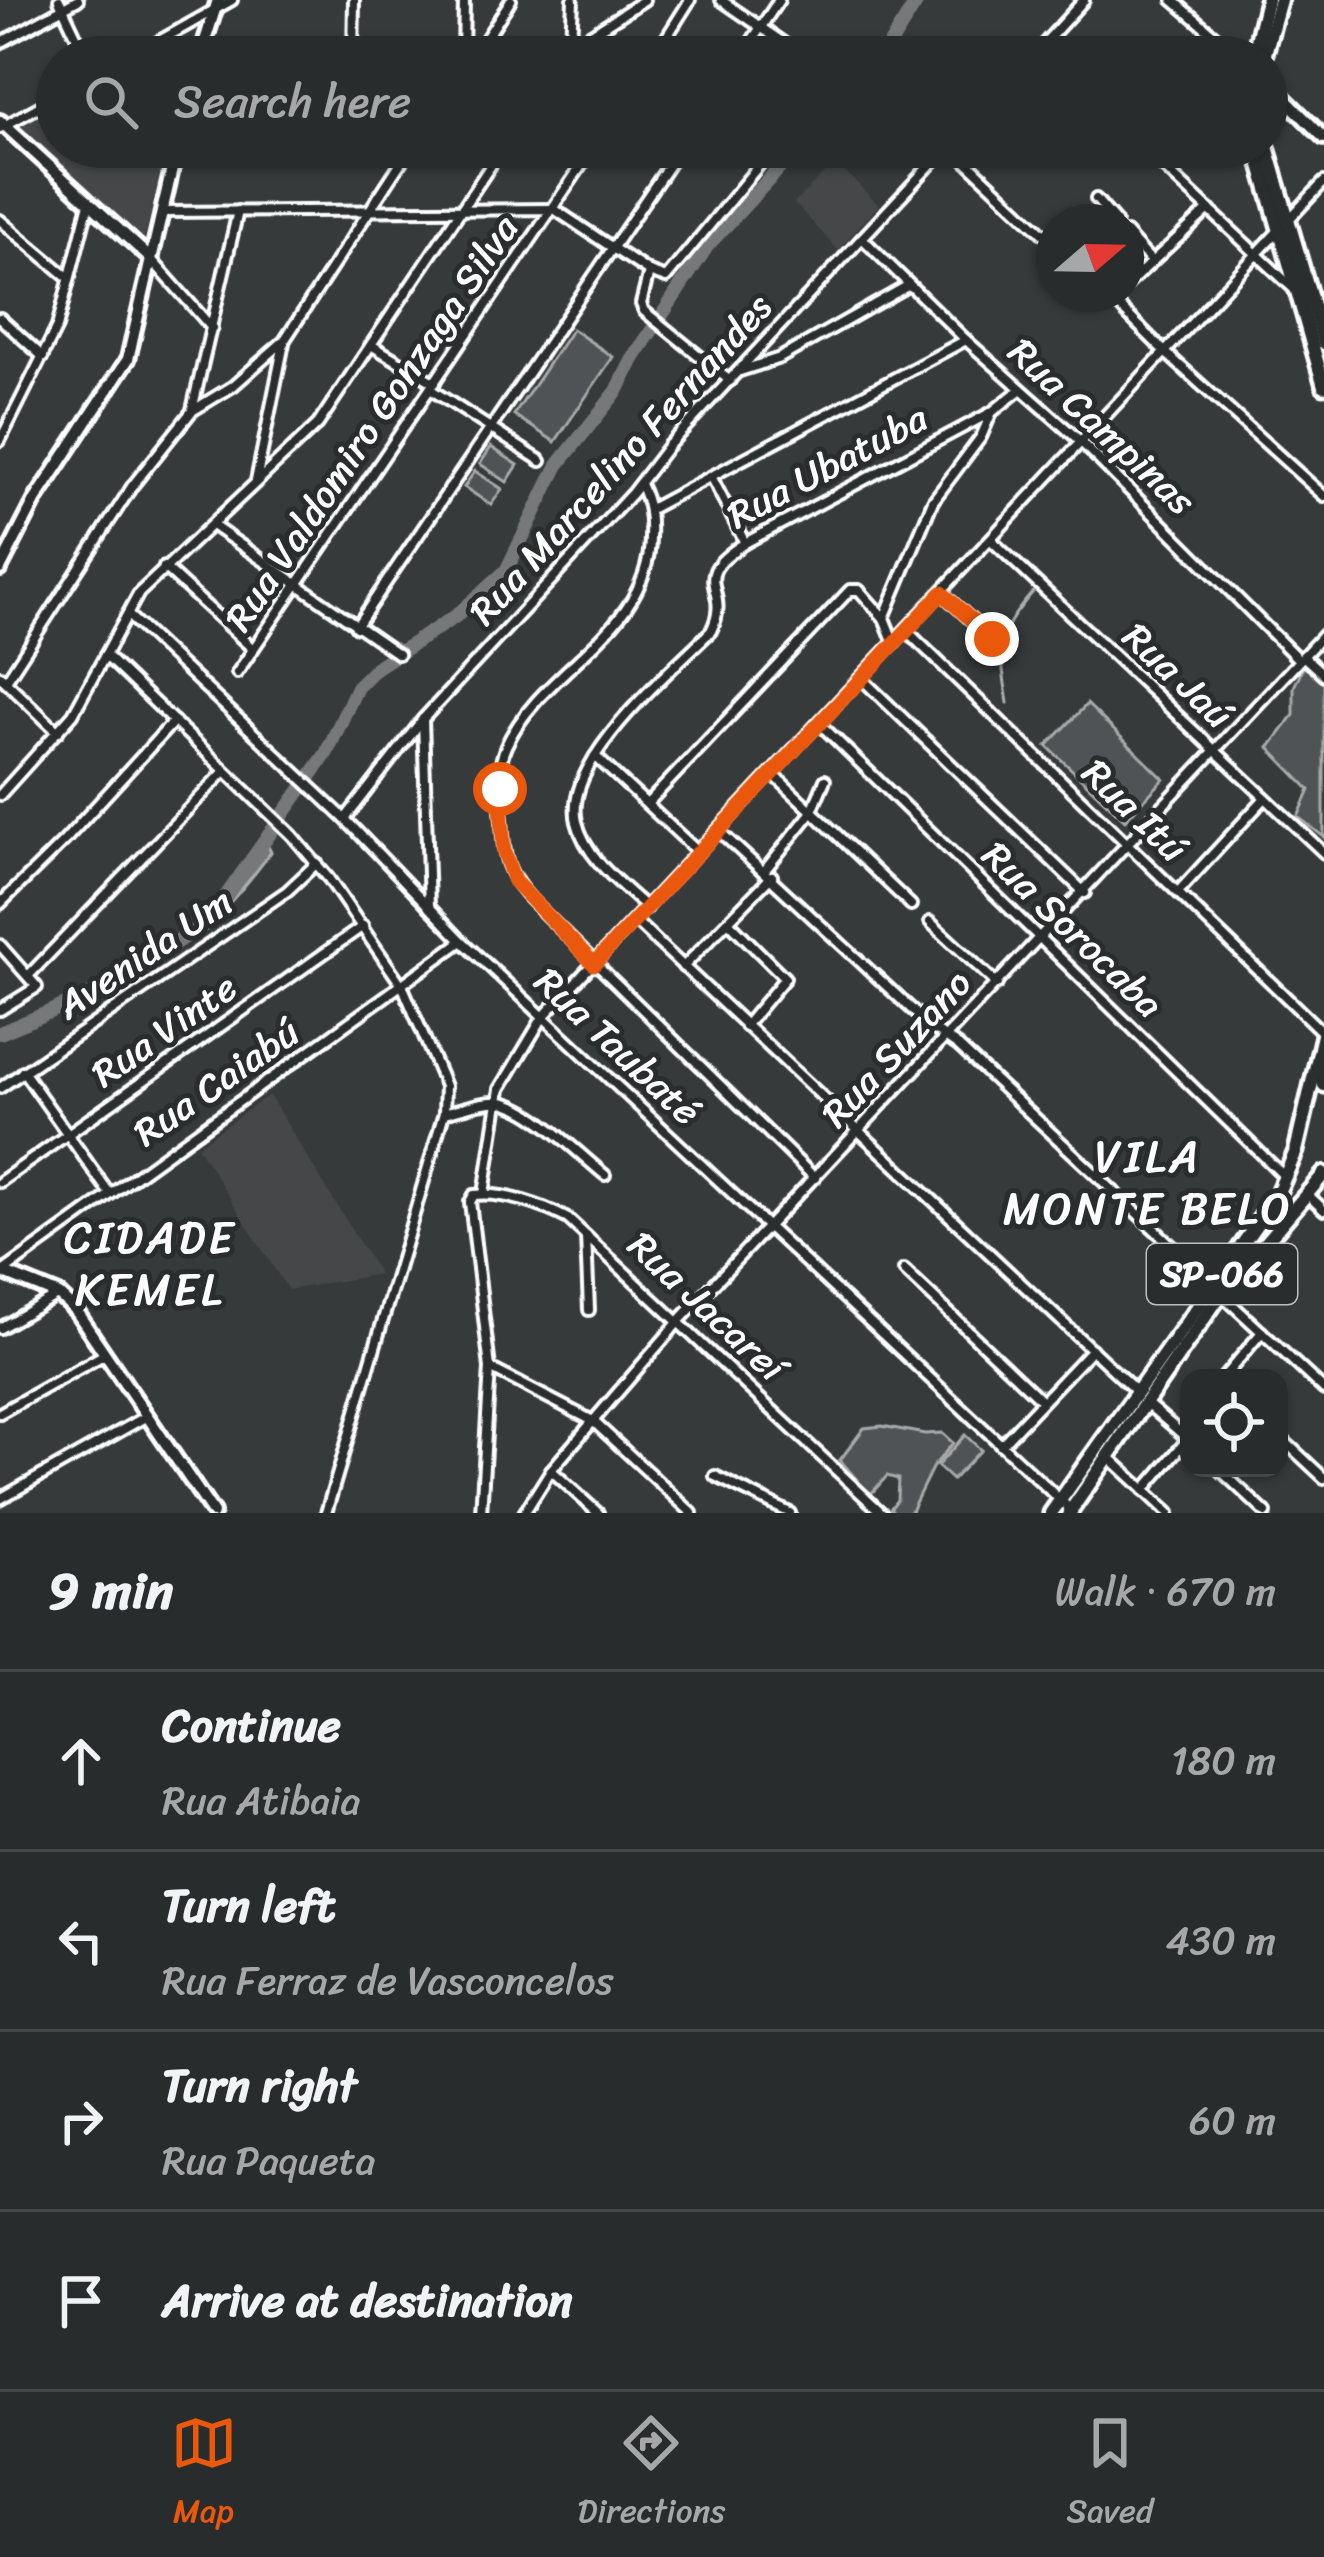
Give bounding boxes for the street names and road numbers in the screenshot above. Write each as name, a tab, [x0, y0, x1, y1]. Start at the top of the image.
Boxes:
street label: Rua Valdomiro Gonzaga Silva	[205, 200, 537, 646]
street label: Rua Marcelino Fernandes	[451, 276, 789, 642]
street label: Rua Campinas	[991, 320, 1213, 533]
street label: Rua Ubatuba	[714, 384, 940, 548]
street label: Rua Jaú	[1106, 604, 1250, 746]
street label: Rua Itú	[1065, 741, 1205, 879]
street label: Rua Sorocaba	[965, 823, 1181, 1035]
street label: Avenida Um	[40, 868, 247, 1039]
street label: Rua Taubaté	[518, 949, 718, 1143]
street label: Rua Suzano	[803, 952, 989, 1144]
street label: Rua Vinte	[76, 954, 252, 1106]
street label: Rua Caiabú	[118, 999, 314, 1165]
street label: Rua Jacareí	[611, 1213, 806, 1402]
road number: SP-066	[1147, 1244, 1297, 1304]

